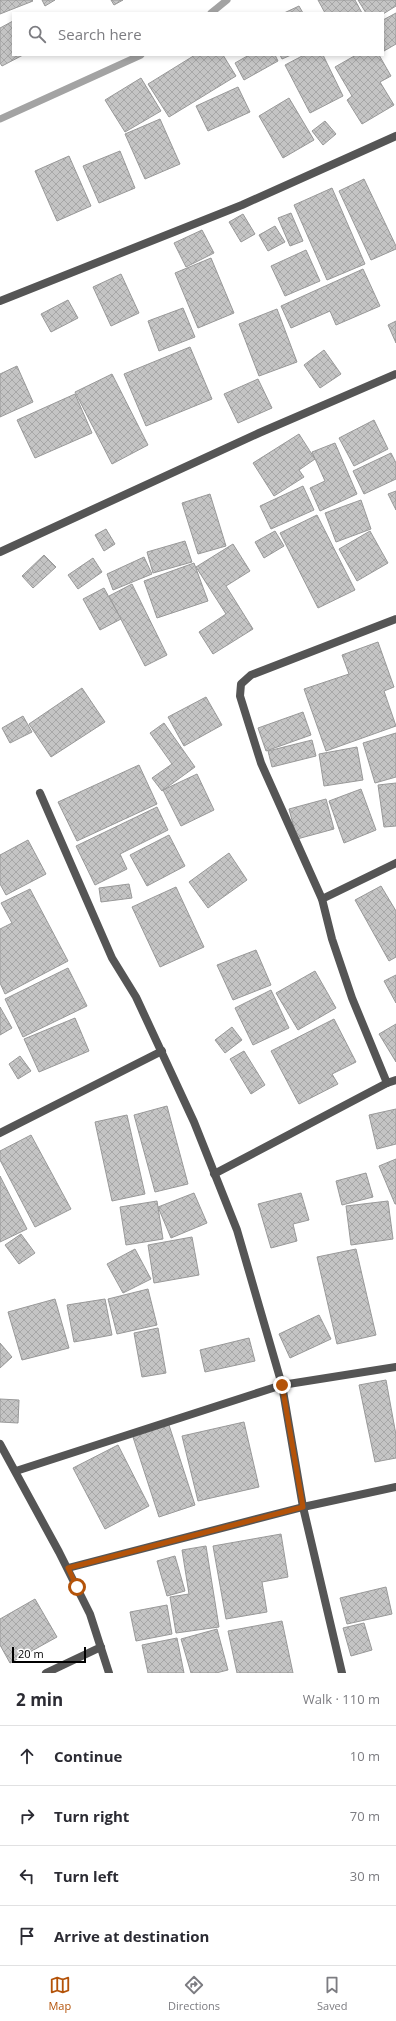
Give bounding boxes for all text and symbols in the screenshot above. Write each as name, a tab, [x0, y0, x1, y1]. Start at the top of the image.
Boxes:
search box	[12, 12, 384, 56]
icon: search	[26, 23, 48, 45]
text: Search here	[58, 24, 142, 44]
route end	[273, 1376, 291, 1394]
route start	[68, 1578, 86, 1596]
scale bar	[12, 1645, 86, 1664]
text: 20 m	[18, 1646, 44, 1661]
text: 2 min	[16, 1688, 63, 1711]
text: Walk · 110 m	[303, 1690, 380, 1708]
icon: ahead	[16, 1745, 38, 1767]
text: Continue	[54, 1746, 122, 1766]
text: 10 m	[350, 1747, 380, 1765]
icon: right	[16, 1805, 38, 1827]
text: Turn right	[54, 1806, 129, 1826]
text: 70 m	[350, 1807, 380, 1825]
icon: left	[16, 1865, 38, 1887]
text: Turn left	[54, 1866, 119, 1886]
text: 30 m	[350, 1867, 380, 1885]
icon: arrive	[16, 1925, 38, 1947]
text: Arrive at destination	[54, 1926, 209, 1946]
tab: Map	[48, 1974, 71, 2013]
tab: Directions	[168, 1974, 220, 2013]
tab: Saved	[317, 1974, 348, 2013]

